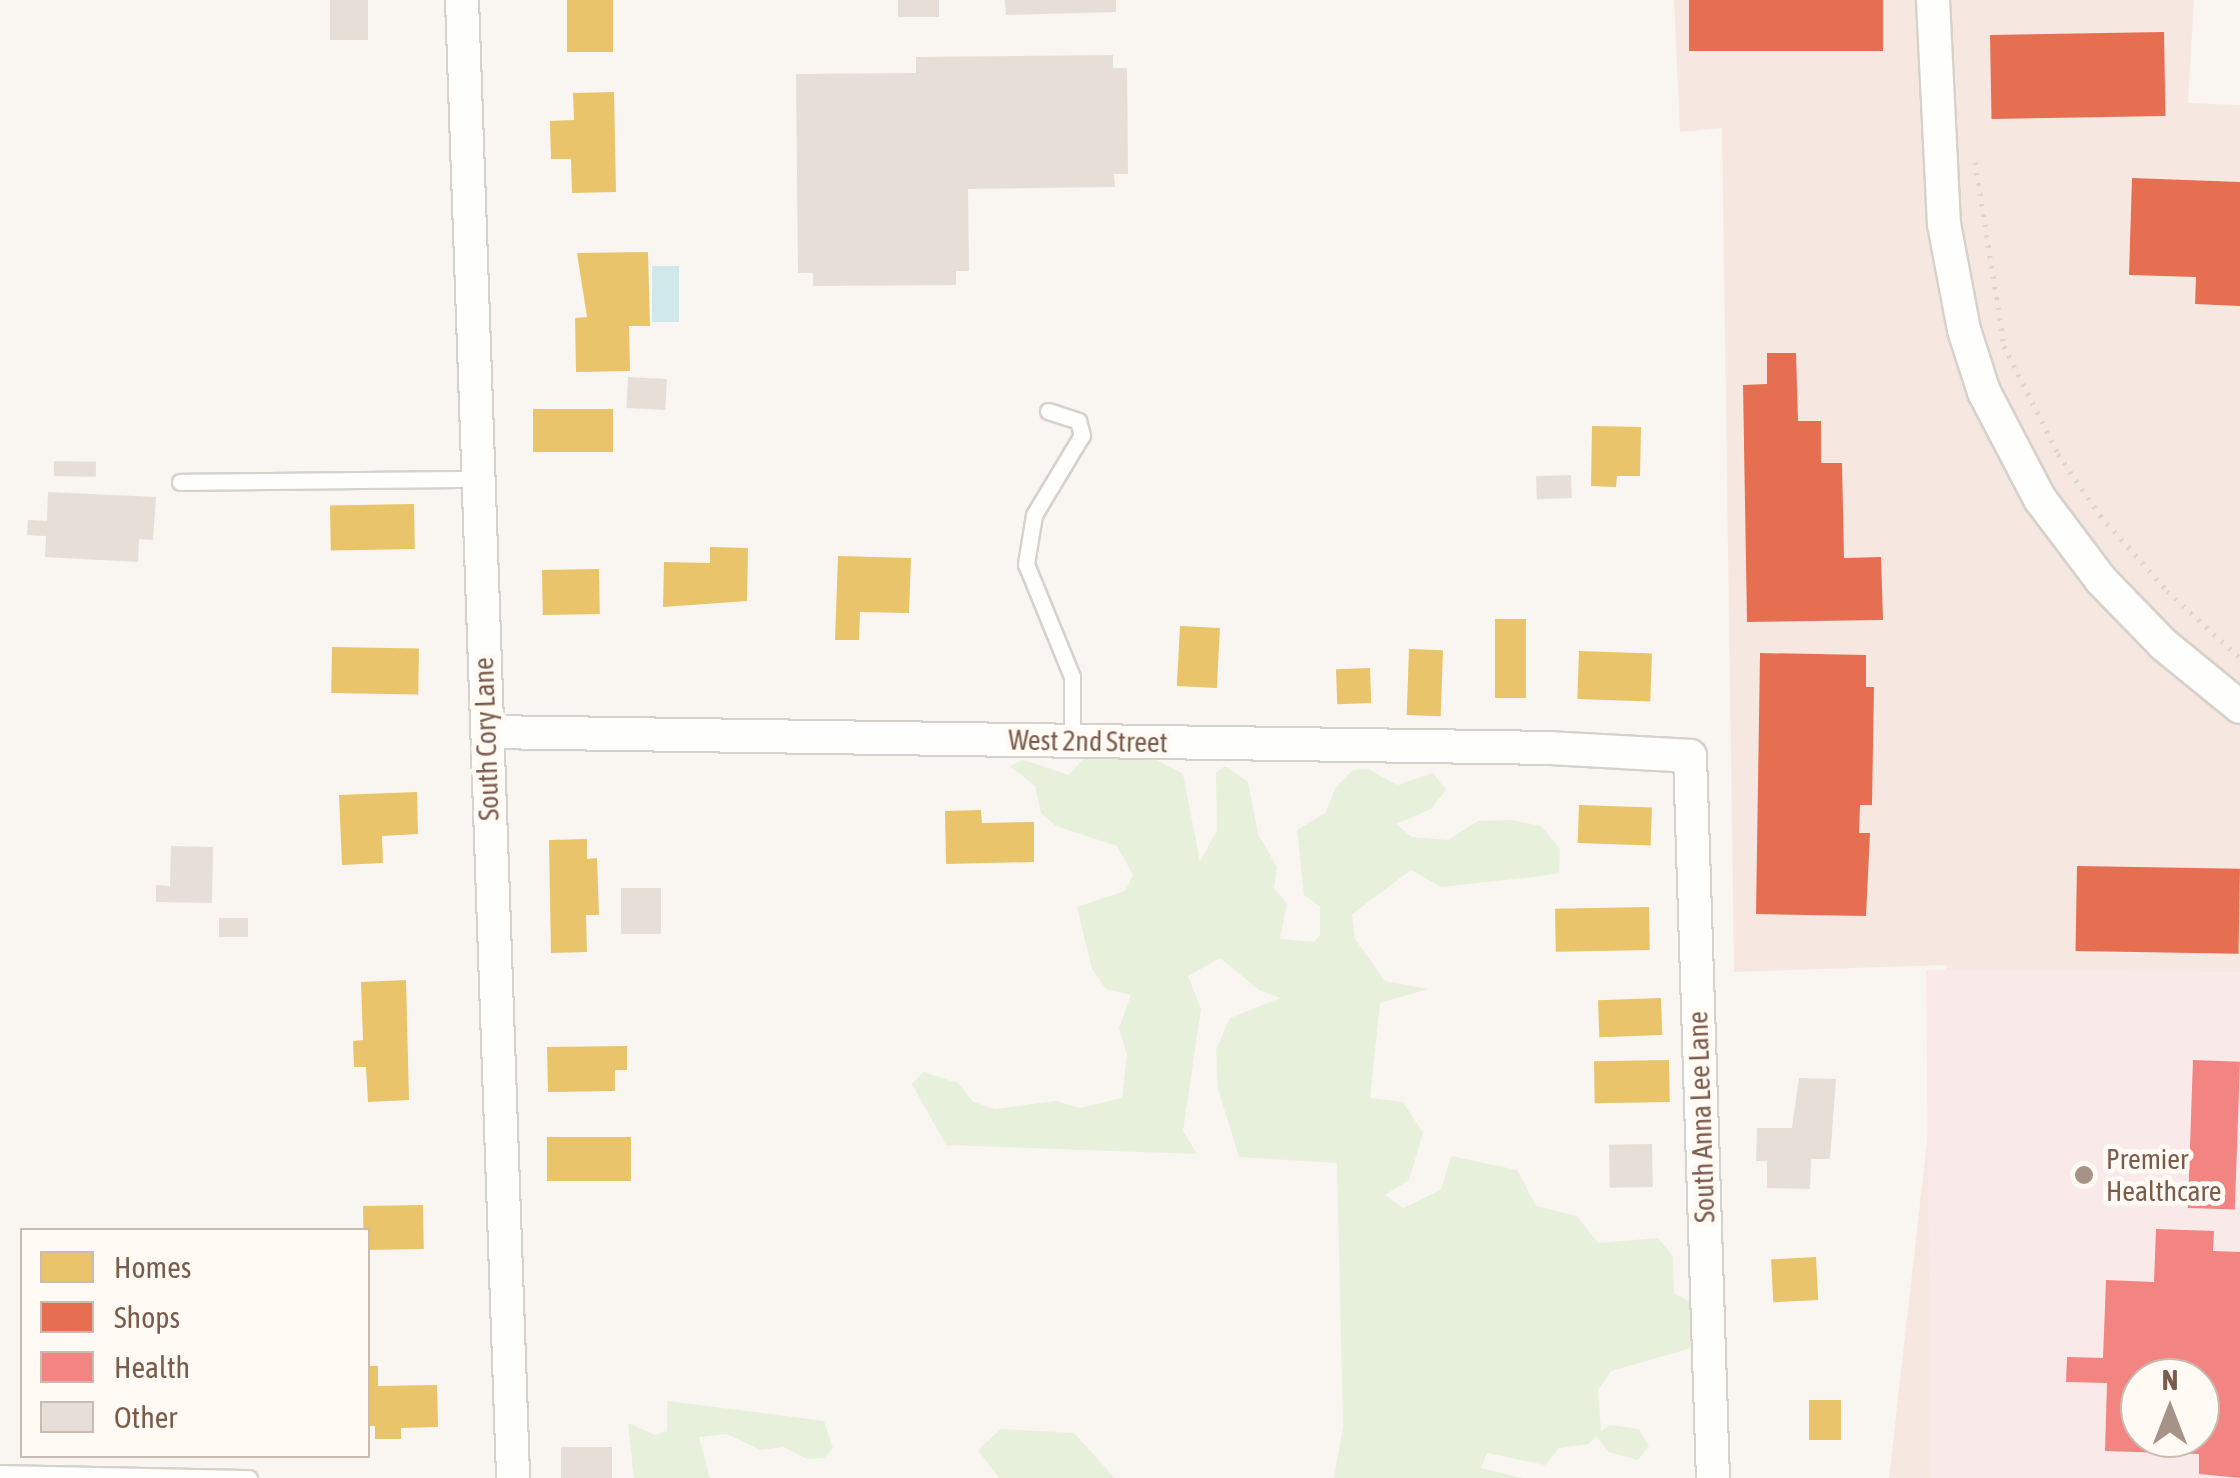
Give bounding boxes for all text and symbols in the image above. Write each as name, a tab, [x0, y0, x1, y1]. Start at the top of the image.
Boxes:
street label: South Cory Lane	[466, 657, 506, 821]
street label: West 2nd Street	[1008, 723, 1168, 759]
street label: South Anna Lee Lane	[1681, 1011, 1721, 1223]
place label: Premier Healthcare	[2106, 1142, 2221, 1208]
marker: Premier Healthcare	[2071, 1162, 2097, 1188]
legend	[20, 1228, 370, 1458]
text: Homes	[114, 1250, 191, 1284]
text: Shops	[114, 1300, 180, 1334]
text: Health	[114, 1350, 190, 1384]
north arrow	[2120, 1358, 2220, 1458]
text: N	[2162, 1364, 2178, 1396]
text: Other	[114, 1400, 177, 1434]

